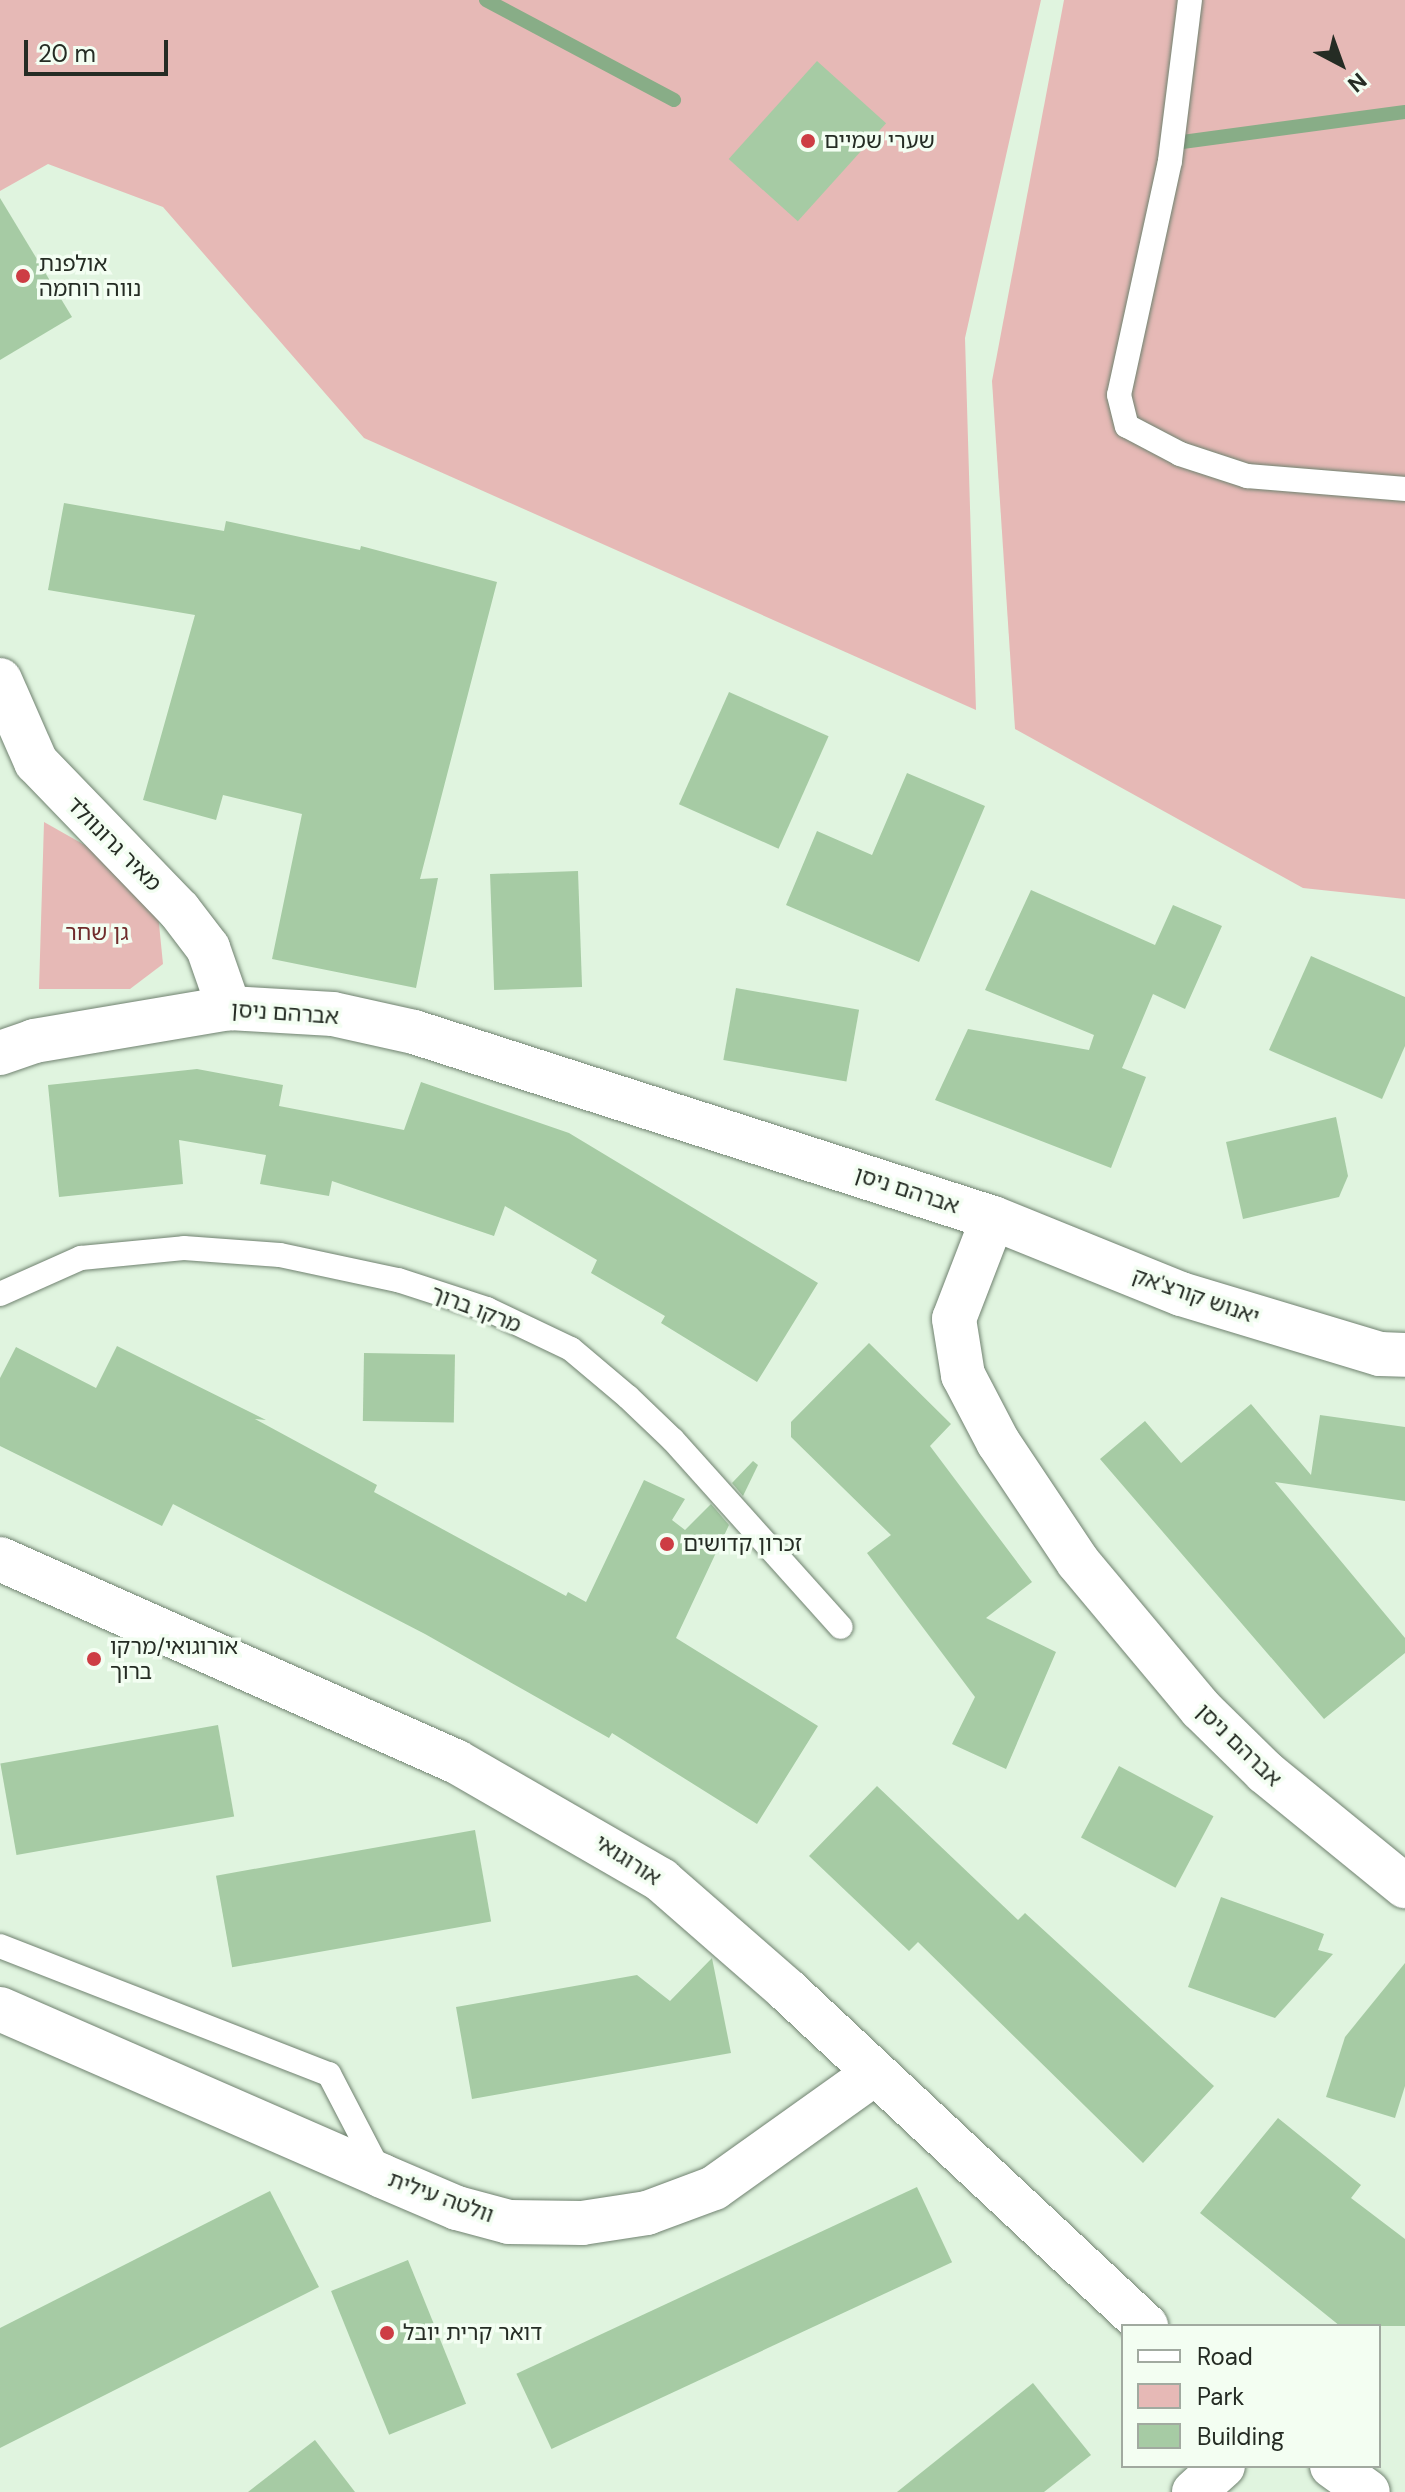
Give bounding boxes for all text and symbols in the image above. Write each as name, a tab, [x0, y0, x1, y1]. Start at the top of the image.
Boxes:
scale bar	[28, 24, 172, 74]
north arrow	[1301, 24, 1381, 104]
text: 20 m	[38, 38, 96, 69]
text: N	[1342, 66, 1373, 99]
place label: שערי שמיים	[824, 128, 935, 154]
marker: שערי שמיים	[799, 132, 817, 150]
place label: אולפנת נווה רוחמה	[39, 250, 141, 302]
marker: אולפנת נווה רוחמה	[14, 267, 32, 285]
street label: מאיר גרונוולד	[61, 791, 167, 897]
park label: גן שחר	[65, 920, 129, 946]
street label: אברהם ניסן	[230, 996, 340, 1030]
street label: אברהם ניסן	[852, 1161, 962, 1219]
street label: יאנוש קורצ'אק	[1129, 1262, 1263, 1330]
street label: מרקו ברוך	[427, 1280, 525, 1338]
place label: זכרון קדושים	[683, 1531, 802, 1557]
marker: זכרון קדושים	[658, 1535, 676, 1553]
place label: אורוגואי/מרקו ברוך	[110, 1633, 238, 1684]
marker: אורוגואי/מרקו ברוך	[85, 1650, 103, 1668]
street label: אברהם ניסן	[1191, 1698, 1287, 1792]
street label: אורוגואי	[590, 1829, 666, 1891]
street label: וולטה עילית	[385, 2166, 497, 2228]
place label: דואר קרית יובל	[403, 2320, 542, 2346]
marker: דואר קרית יובל	[378, 2324, 396, 2342]
legend	[1121, 2324, 1381, 2468]
text: Road	[1197, 2341, 1253, 2372]
text: Park	[1197, 2381, 1244, 2412]
text: Building	[1197, 2421, 1284, 2452]

